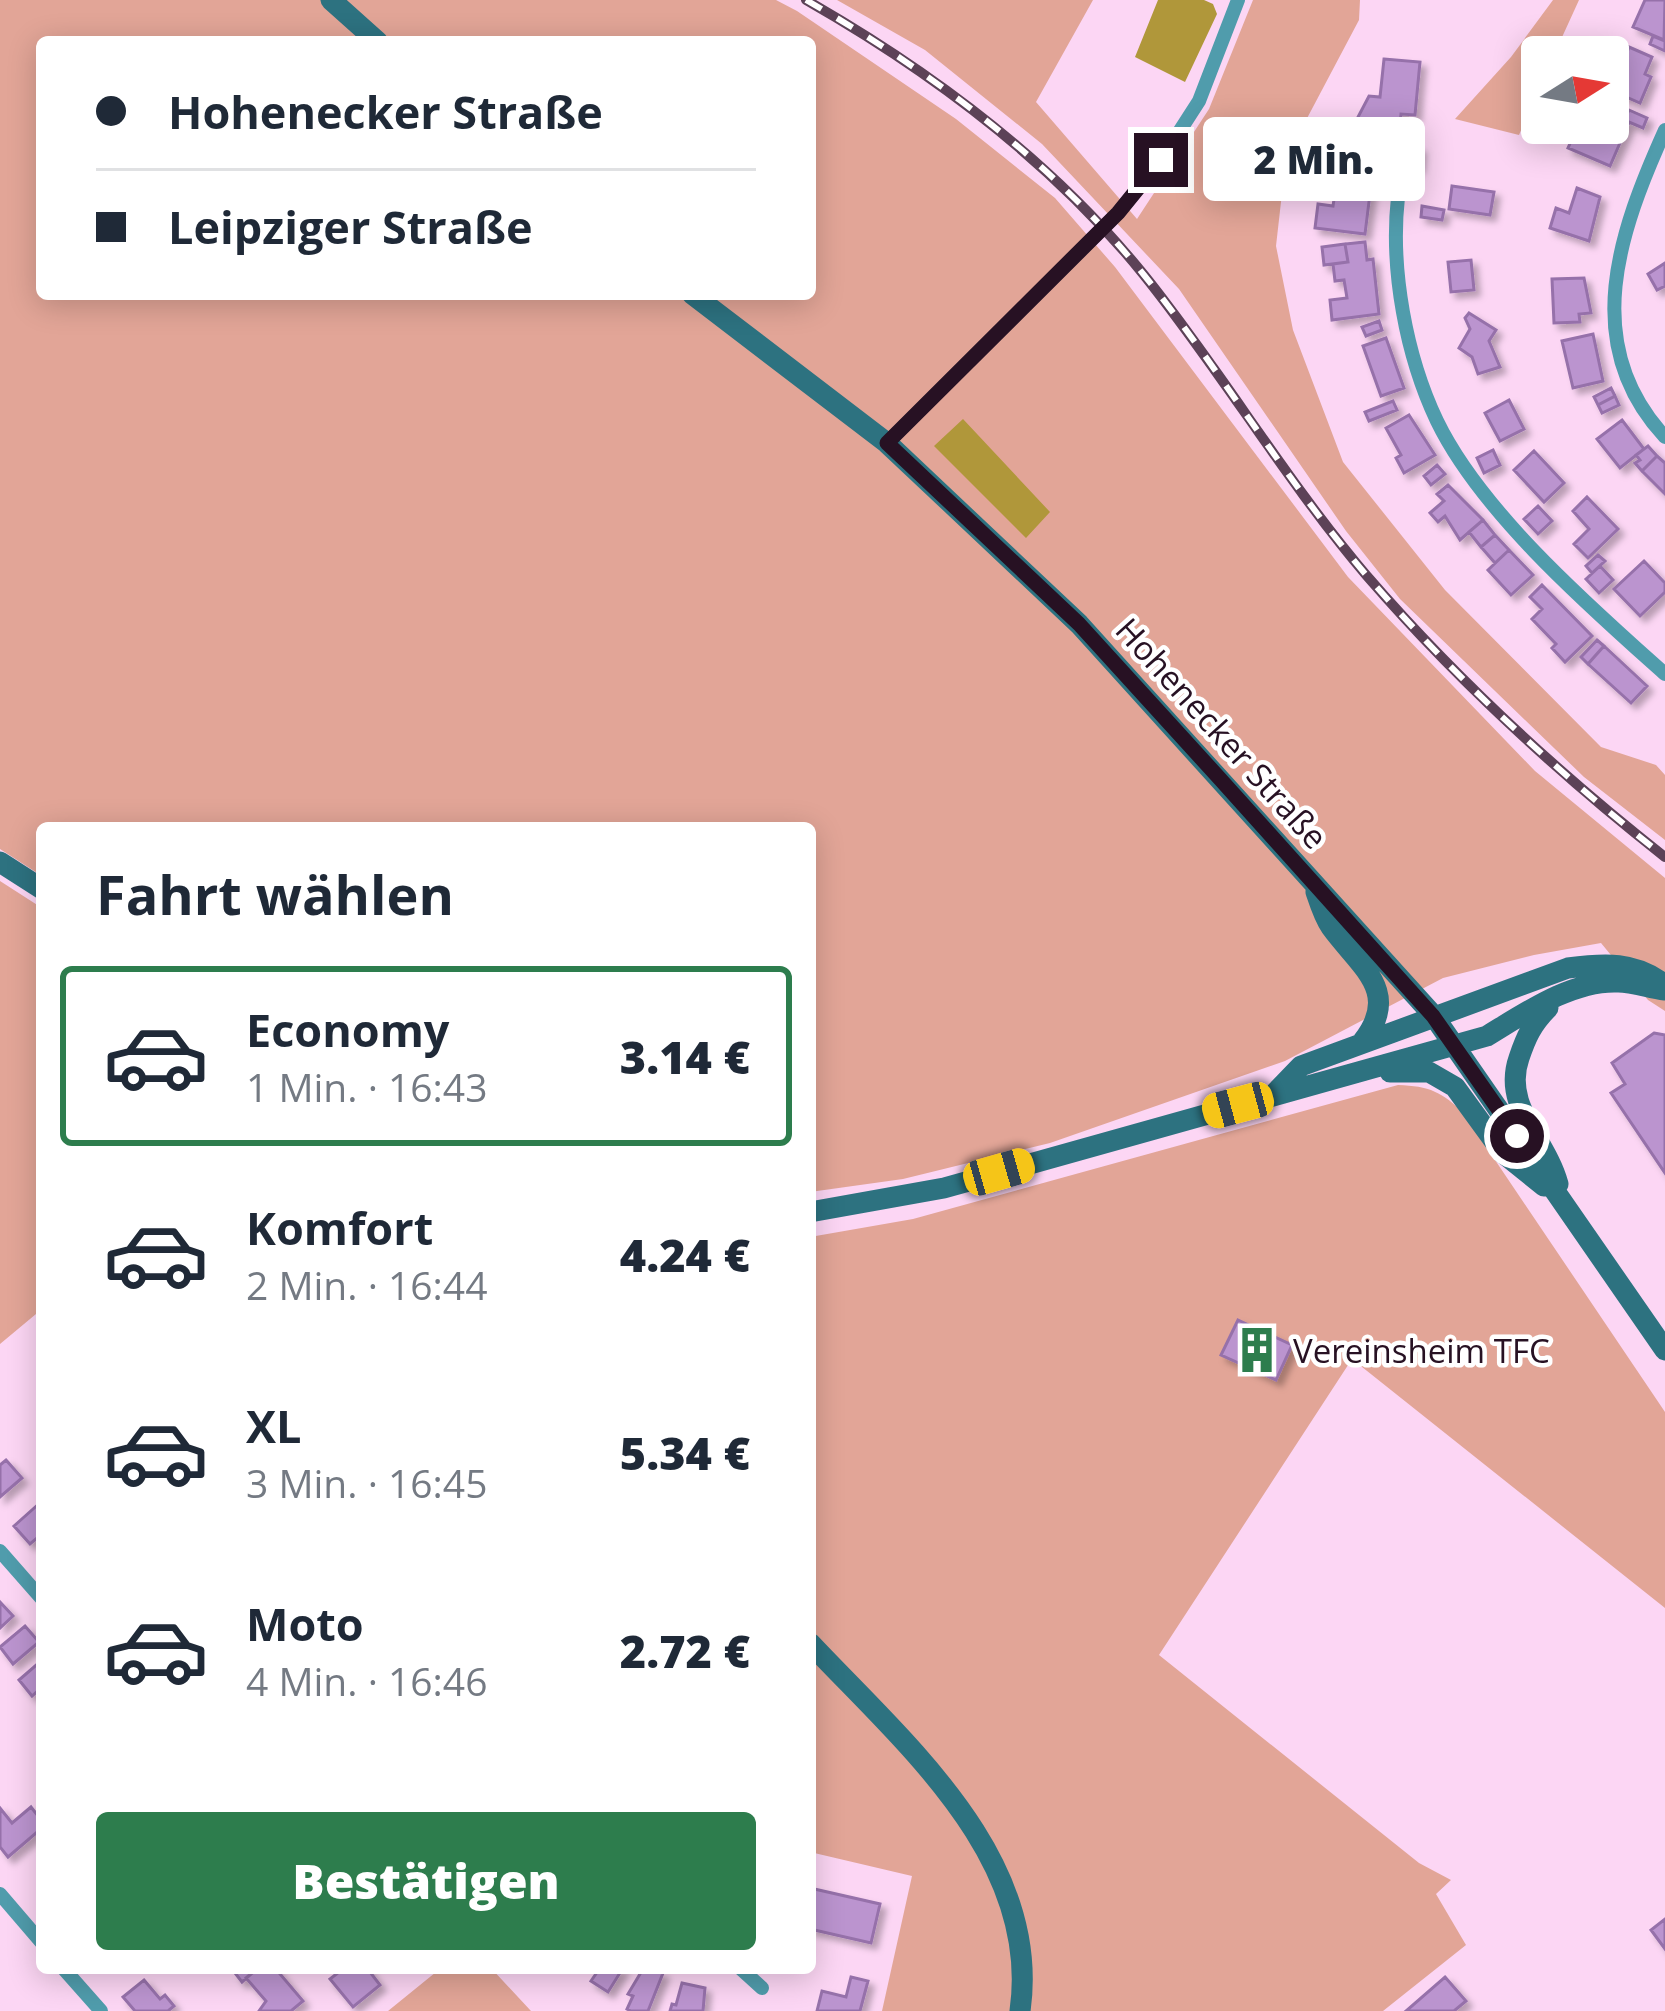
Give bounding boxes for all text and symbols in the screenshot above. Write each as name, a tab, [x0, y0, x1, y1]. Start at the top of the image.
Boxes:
north arrow	[1521, 36, 1629, 144]
map controls	[1521, 36, 1629, 144]
text: Hohenecker Straße	[168, 81, 603, 142]
callout: 2 Min.	[1203, 118, 1425, 202]
text: 2 Min.	[1254, 132, 1374, 185]
route end	[1134, 133, 1188, 187]
text: Leipziger Straße	[168, 196, 533, 257]
street label: Hohenecker Straße	[1106, 608, 1338, 858]
text: Fahrt wählen	[96, 857, 454, 931]
text: Economy	[246, 999, 449, 1060]
icon: car	[102, 1002, 210, 1110]
text: 3.14 €	[620, 1026, 750, 1087]
text: 1 Min. · 16:43	[246, 1060, 487, 1113]
car	[1199, 1078, 1277, 1132]
route start	[1490, 1109, 1544, 1163]
car	[959, 1145, 1039, 1199]
text: Komfort	[246, 1197, 433, 1258]
icon: car	[102, 1200, 210, 1308]
text: 4.24 €	[620, 1224, 750, 1285]
text: 2 Min. · 16:44	[246, 1258, 487, 1311]
building icon: Vereinsheim TFC	[1232, 1325, 1282, 1375]
place label: Vereinsheim TFC	[1293, 1328, 1550, 1373]
text: XL	[246, 1395, 301, 1456]
icon: car	[102, 1398, 210, 1506]
text: 5.34 €	[620, 1422, 750, 1483]
text: 3 Min. · 16:45	[246, 1456, 487, 1509]
text: Moto	[246, 1593, 364, 1654]
icon: car	[102, 1596, 210, 1704]
text: 2.72 €	[620, 1620, 750, 1681]
text: 4 Min. · 16:46	[246, 1654, 487, 1707]
button: Bestätigen	[96, 1812, 756, 1950]

